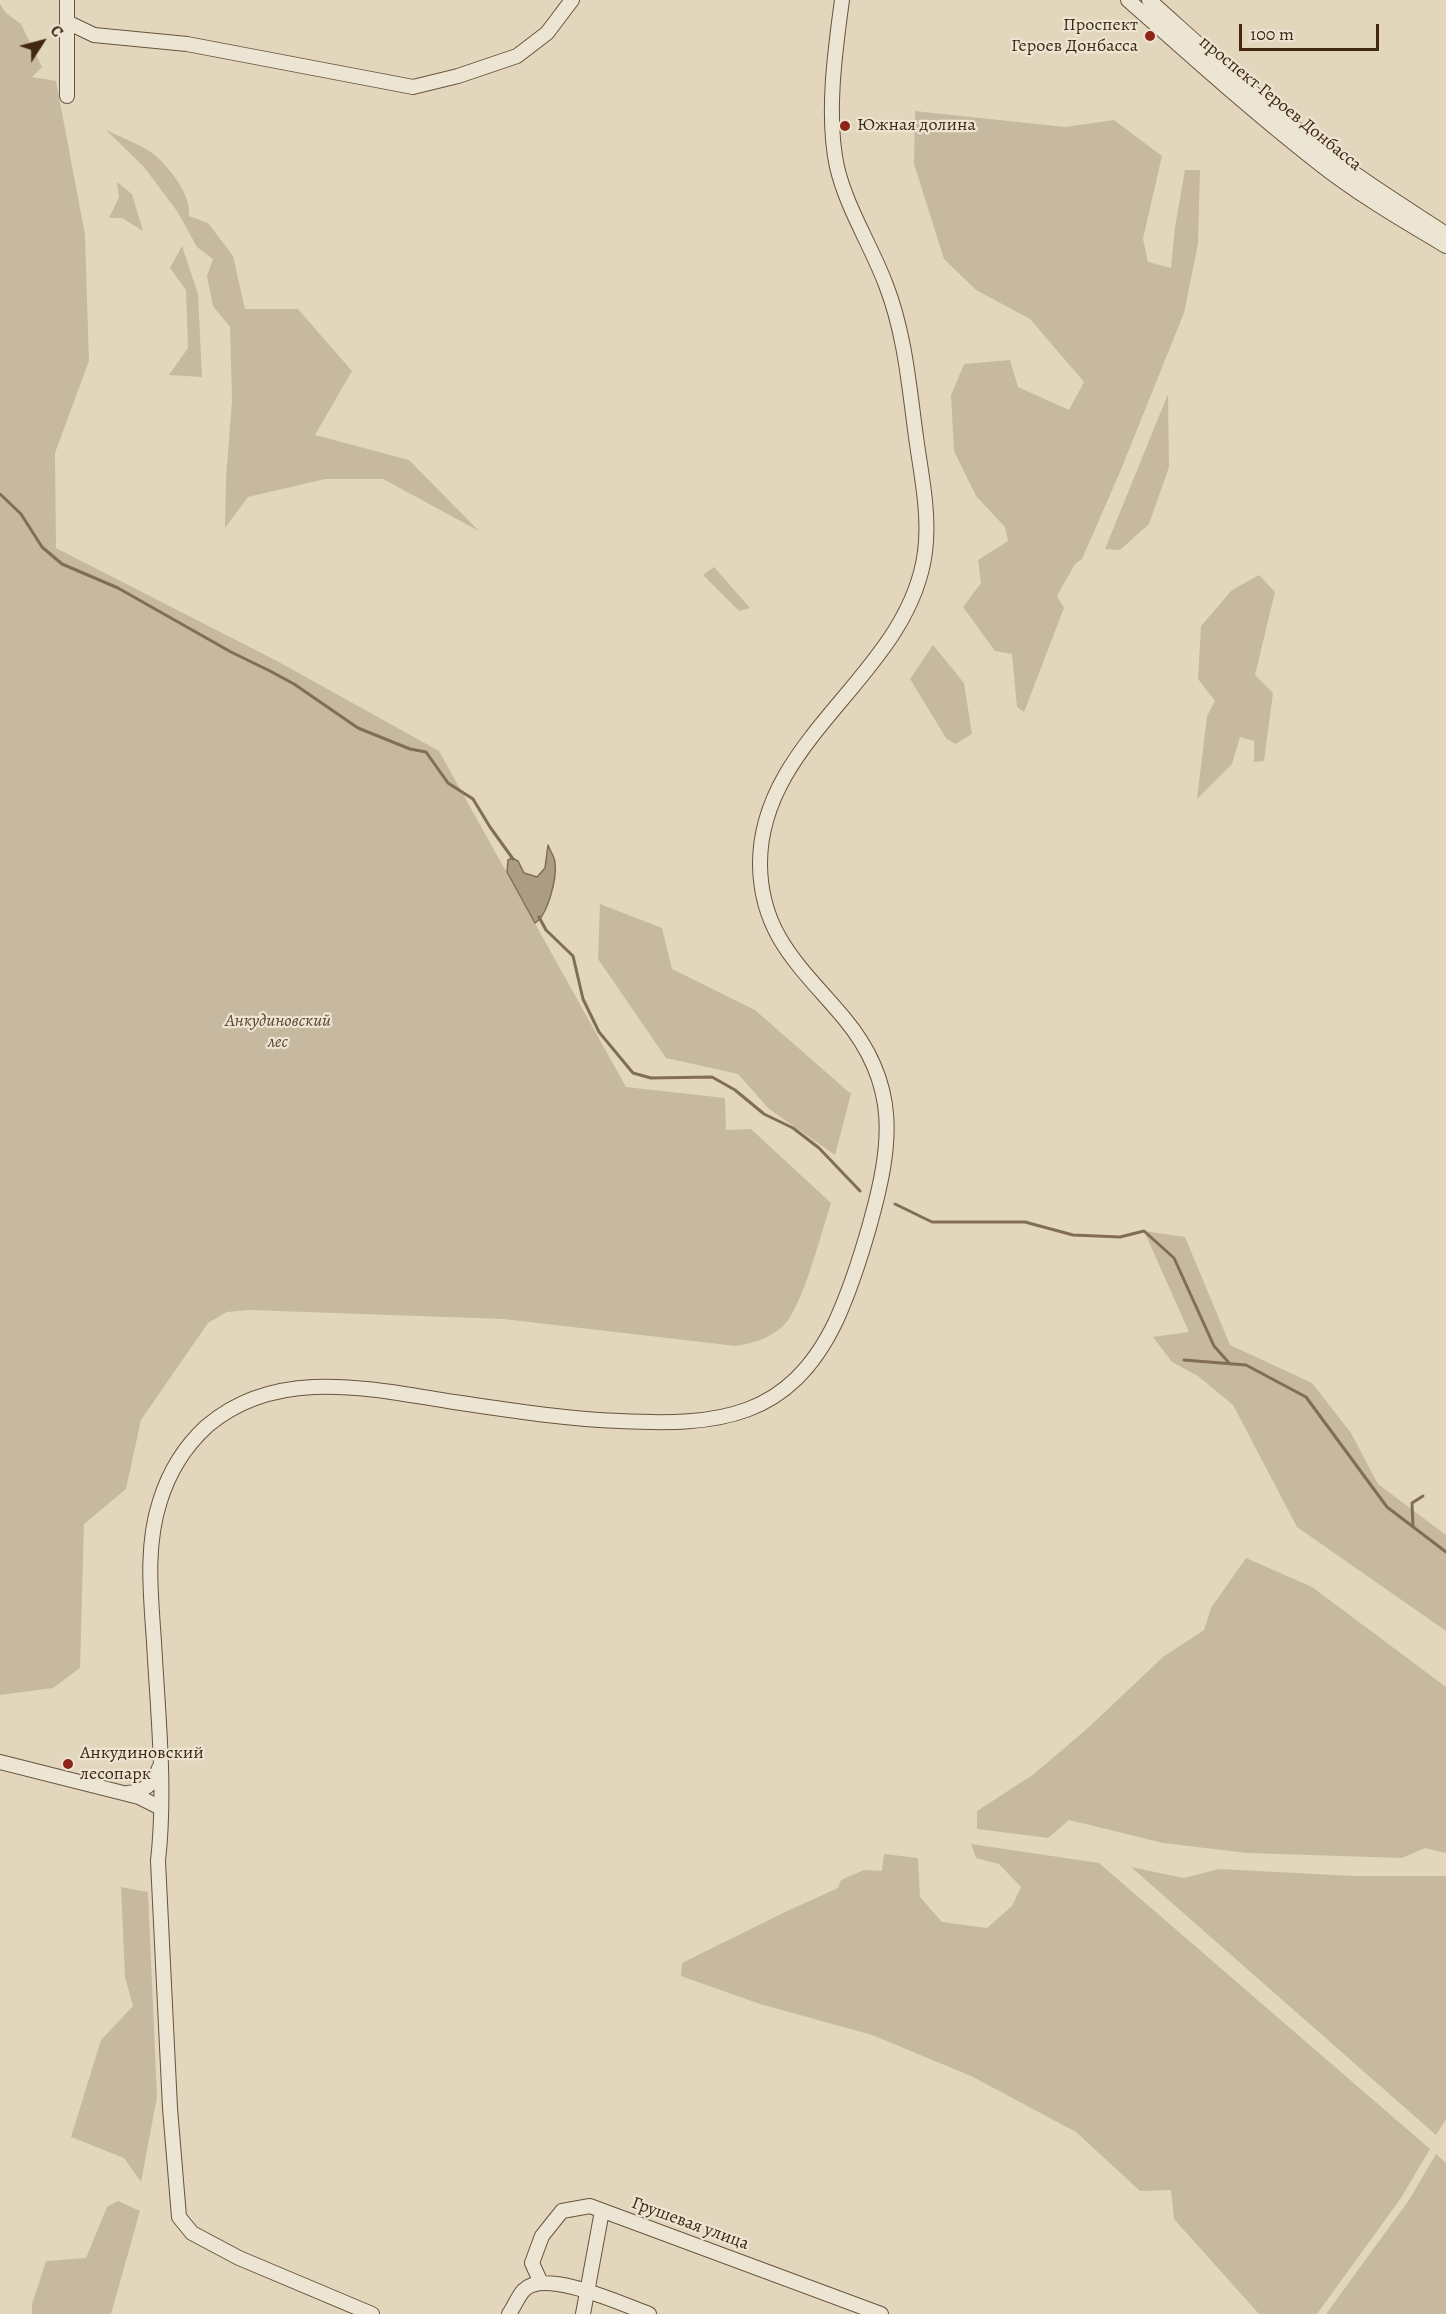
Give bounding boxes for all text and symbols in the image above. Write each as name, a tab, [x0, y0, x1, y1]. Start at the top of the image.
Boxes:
north arrow	[12, 12, 72, 72]
scale bar	[1242, 12, 1382, 50]
place label: Проспект Героев Донбасса	[1011, 15, 1138, 57]
text: С	[45, 21, 68, 42]
text: 100 m	[1250, 22, 1294, 46]
marker: Проспект Героев Донбасса	[1143, 29, 1157, 43]
street label: проспект Героев Донбасса	[1194, 32, 1366, 176]
place label: Южная долина	[857, 115, 976, 137]
marker: Южная долина	[838, 119, 852, 133]
park label: Анкудиновский лес	[225, 1011, 331, 1054]
place label: Анкудиновский лесопарк	[80, 1743, 204, 1786]
marker: Анкудиновский лесопарк	[61, 1757, 75, 1771]
street label: Грушевая улица	[628, 2193, 752, 2255]

